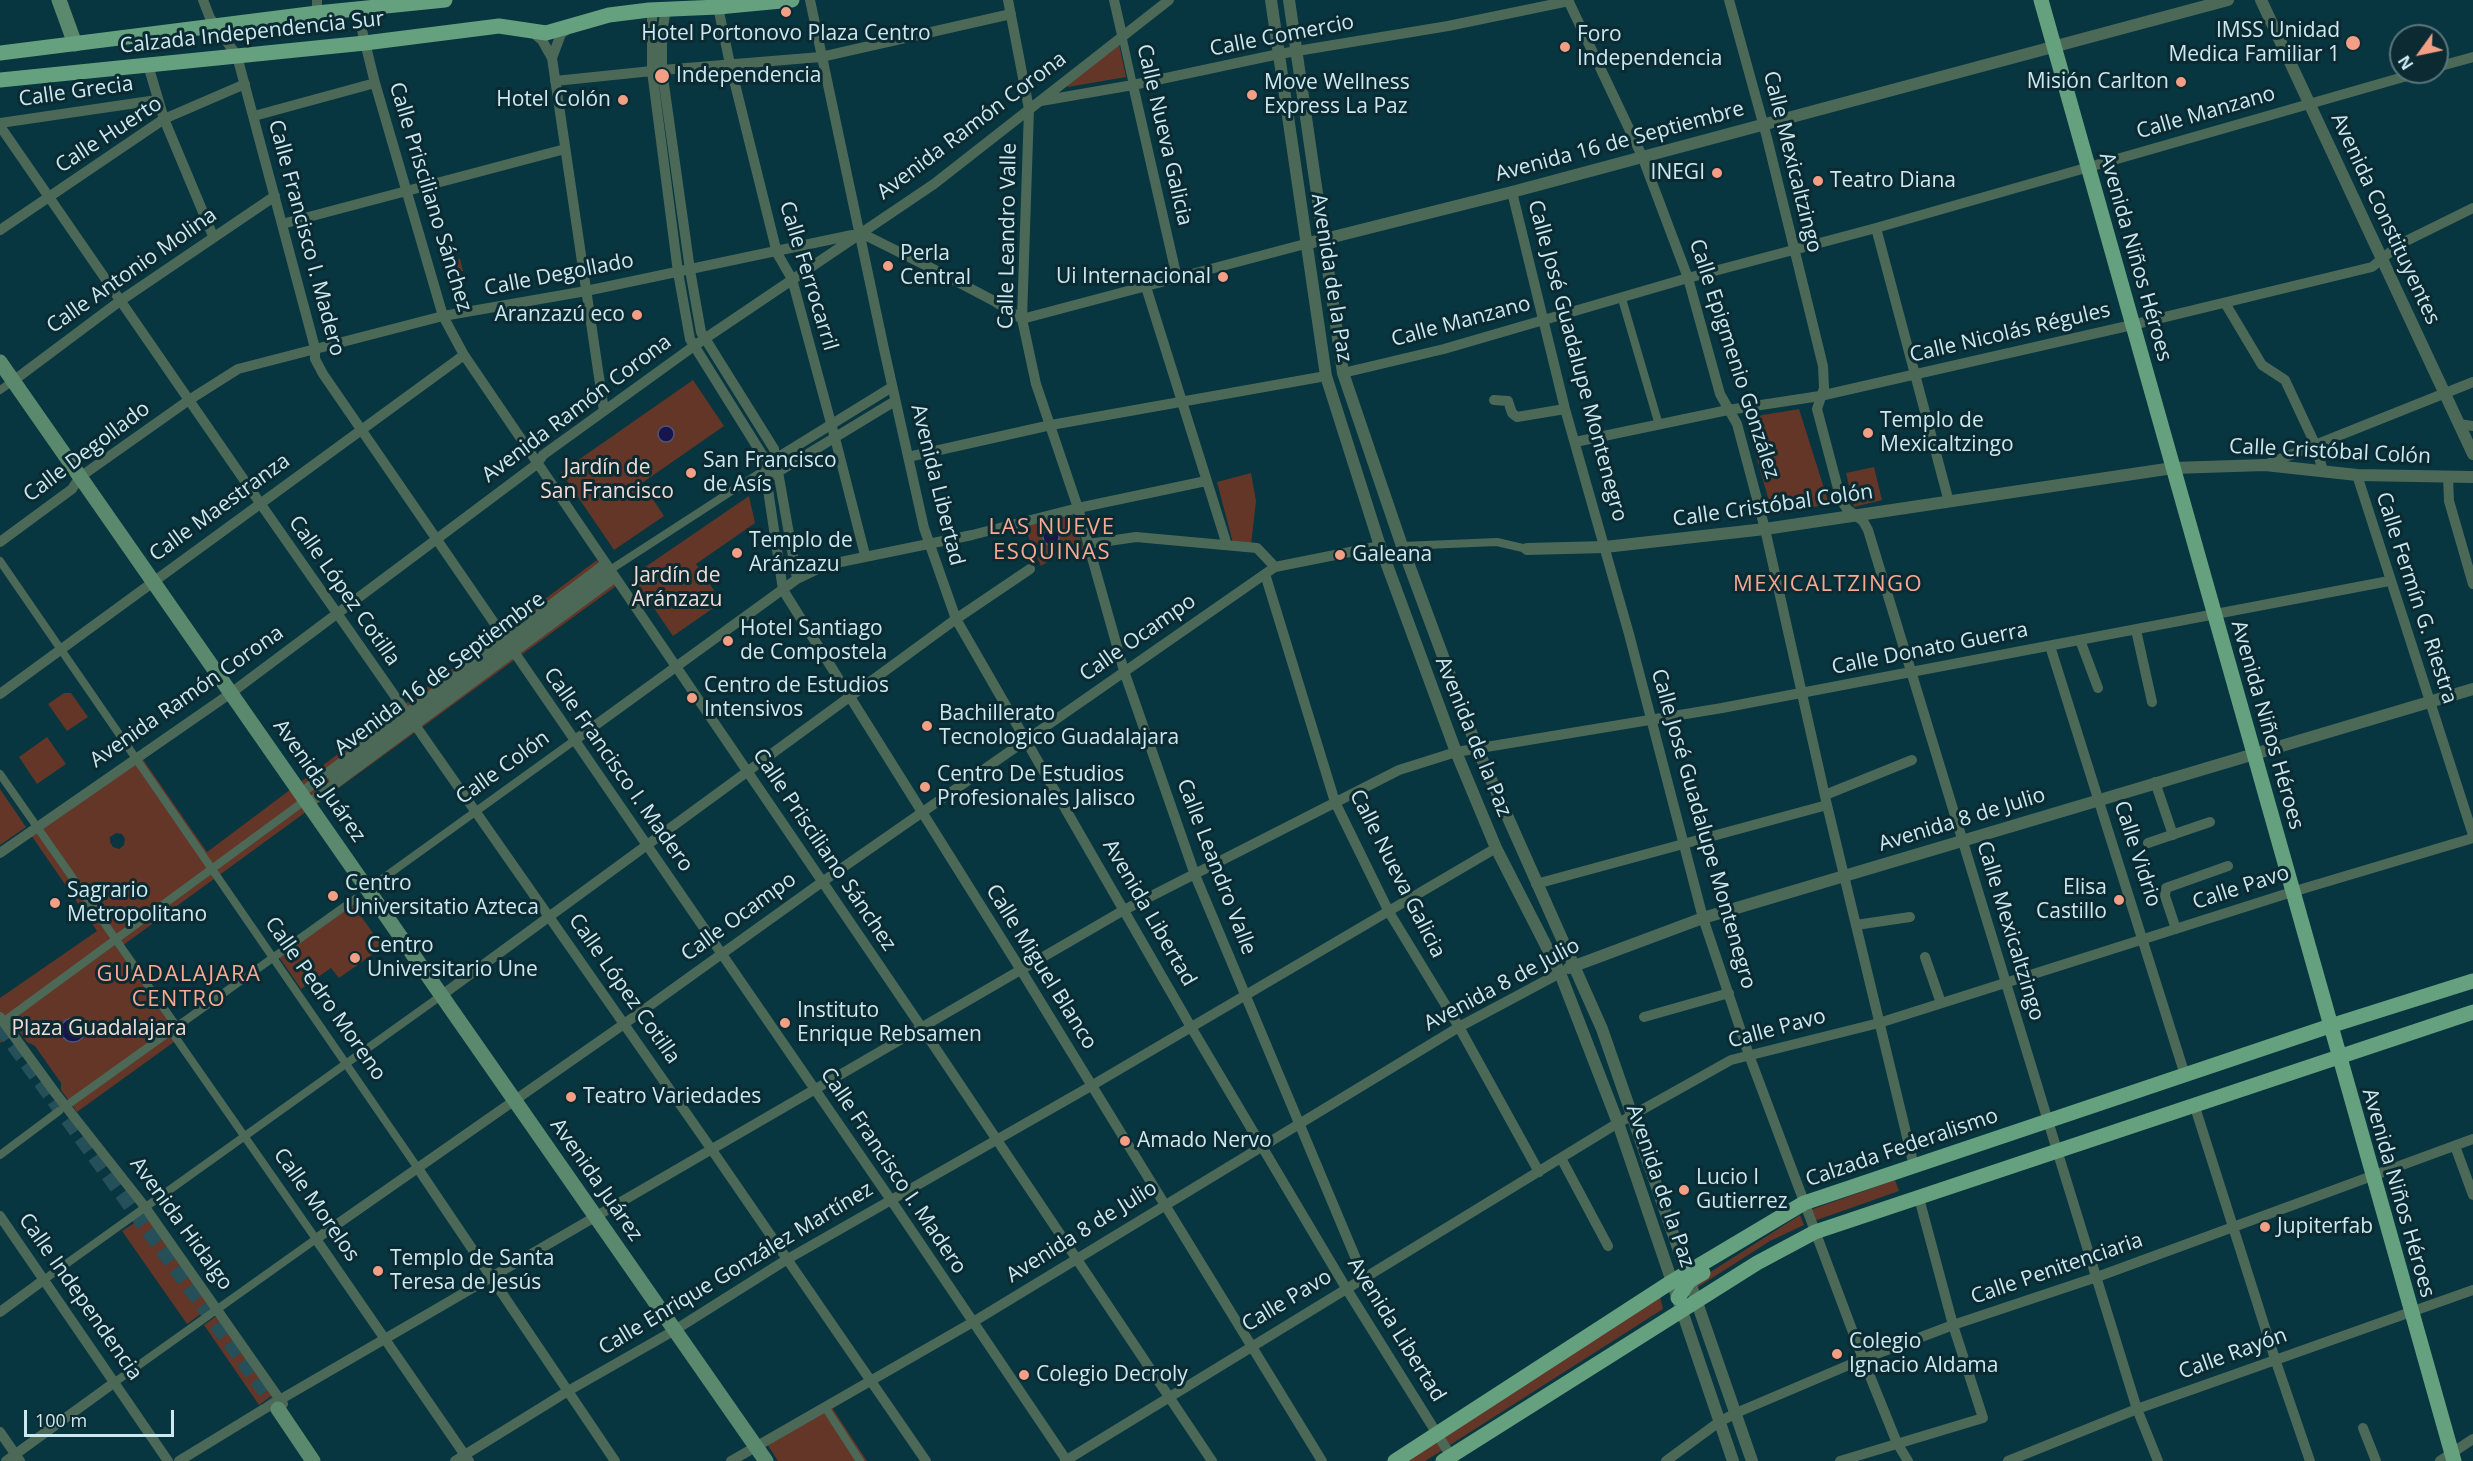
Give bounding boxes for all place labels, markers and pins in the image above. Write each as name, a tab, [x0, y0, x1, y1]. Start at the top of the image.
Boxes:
marker: Hotel Portonovo Plaza Centro	[779, 5, 793, 19]
place label: IMSS Unidad Medica Familiar 1	[2168, 18, 2340, 68]
place label: Hotel Portonovo Plaza Centro	[641, 21, 931, 47]
place label: Foro Independencia	[1577, 22, 1722, 72]
marker: IMSS Unidad Medica Familiar 1	[2344, 34, 2362, 52]
marker: Foro Independencia	[1558, 40, 1572, 54]
place label: Independencia	[676, 63, 821, 89]
marker: Independencia	[653, 67, 671, 85]
place label: Misión Carlton	[2027, 69, 2169, 95]
place label: Move Wellness Express La Paz	[1264, 70, 1410, 120]
marker: Misión Carlton	[2174, 75, 2188, 89]
place label: Hotel Colón	[496, 87, 611, 113]
marker: Move Wellness Express La Paz	[1245, 88, 1259, 102]
marker: Hotel Colón	[616, 93, 630, 107]
place label: INEGI	[1651, 160, 1705, 186]
marker: INEGI	[1710, 166, 1724, 180]
place label: Teatro Diana	[1830, 168, 1956, 194]
marker: Teatro Diana	[1811, 174, 1825, 188]
place label: Perla Central	[900, 241, 971, 291]
marker: Perla Central	[881, 259, 895, 273]
place label: Ui Internacional	[1056, 264, 1211, 290]
marker: Ui Internacional	[1216, 270, 1230, 284]
place label: Aranzazú eco	[494, 302, 625, 328]
marker: Aranzazú eco	[630, 308, 644, 322]
place label: Templo de Mexicaltzingo	[1880, 408, 2014, 458]
marker: Templo de Mexicaltzingo	[1861, 426, 1875, 440]
place label: San Francisco de Asís	[703, 448, 837, 498]
marker: San Francisco de Asís	[684, 466, 698, 480]
place label: Templo de Aránzazu	[749, 528, 853, 578]
place label: Galeana	[1352, 542, 1432, 568]
marker: Templo de Aránzazu	[730, 546, 744, 560]
marker: Galeana	[1333, 548, 1347, 562]
place label: Hotel Santiago de Compostela	[740, 616, 887, 666]
marker: Hotel Santiago de Compostela	[721, 634, 735, 648]
place label: Centro de Estudios Intensivos	[704, 673, 889, 723]
marker: Centro de Estudios Intensivos	[685, 691, 699, 705]
place label: Bachillerato Tecnologico Guadalajara	[939, 701, 1179, 751]
marker: Bachillerato Tecnologico Guadalajara	[920, 719, 934, 733]
place label: Centro De Estudios Profesionales Jalisco	[937, 762, 1135, 812]
marker: Centro De Estudios Profesionales Jalisco	[918, 780, 932, 794]
place label: Centro Universitatio Azteca	[345, 871, 539, 921]
place label: Elisa Castillo	[2036, 875, 2107, 925]
place label: Sagrario Metropolitano	[67, 878, 207, 928]
marker: Centro Universitatio Azteca	[326, 889, 340, 903]
marker: Elisa Castillo	[2112, 893, 2126, 907]
marker: Sagrario Metropolitano	[48, 896, 62, 910]
place label: Centro Universitario Une	[367, 933, 538, 983]
marker: Centro Universitario Une	[348, 951, 362, 965]
place label: Instituto Enrique Rebsamen	[797, 998, 982, 1048]
marker: Instituto Enrique Rebsamen	[778, 1016, 792, 1030]
place label: Teatro Variedades	[583, 1084, 761, 1110]
marker: Teatro Variedades	[564, 1090, 578, 1104]
place label: Amado Nervo	[1137, 1128, 1272, 1154]
marker: Amado Nervo	[1118, 1134, 1132, 1148]
place label: Lucio I Gutierrez	[1696, 1165, 1788, 1215]
marker: Lucio I Gutierrez	[1677, 1183, 1691, 1197]
place label: Jupiterfab	[2277, 1214, 2373, 1240]
marker: Jupiterfab	[2258, 1220, 2272, 1234]
place label: Templo de Santa Teresa de Jesús	[390, 1246, 554, 1296]
marker: Templo de Santa Teresa de Jesús	[371, 1264, 385, 1278]
place label: Colegio Ignacio Aldama	[1849, 1329, 1998, 1379]
marker: Colegio Ignacio Aldama	[1830, 1347, 1844, 1361]
place label: Colegio Decroly	[1036, 1362, 1188, 1388]
marker: Colegio Decroly	[1017, 1368, 1031, 1382]

